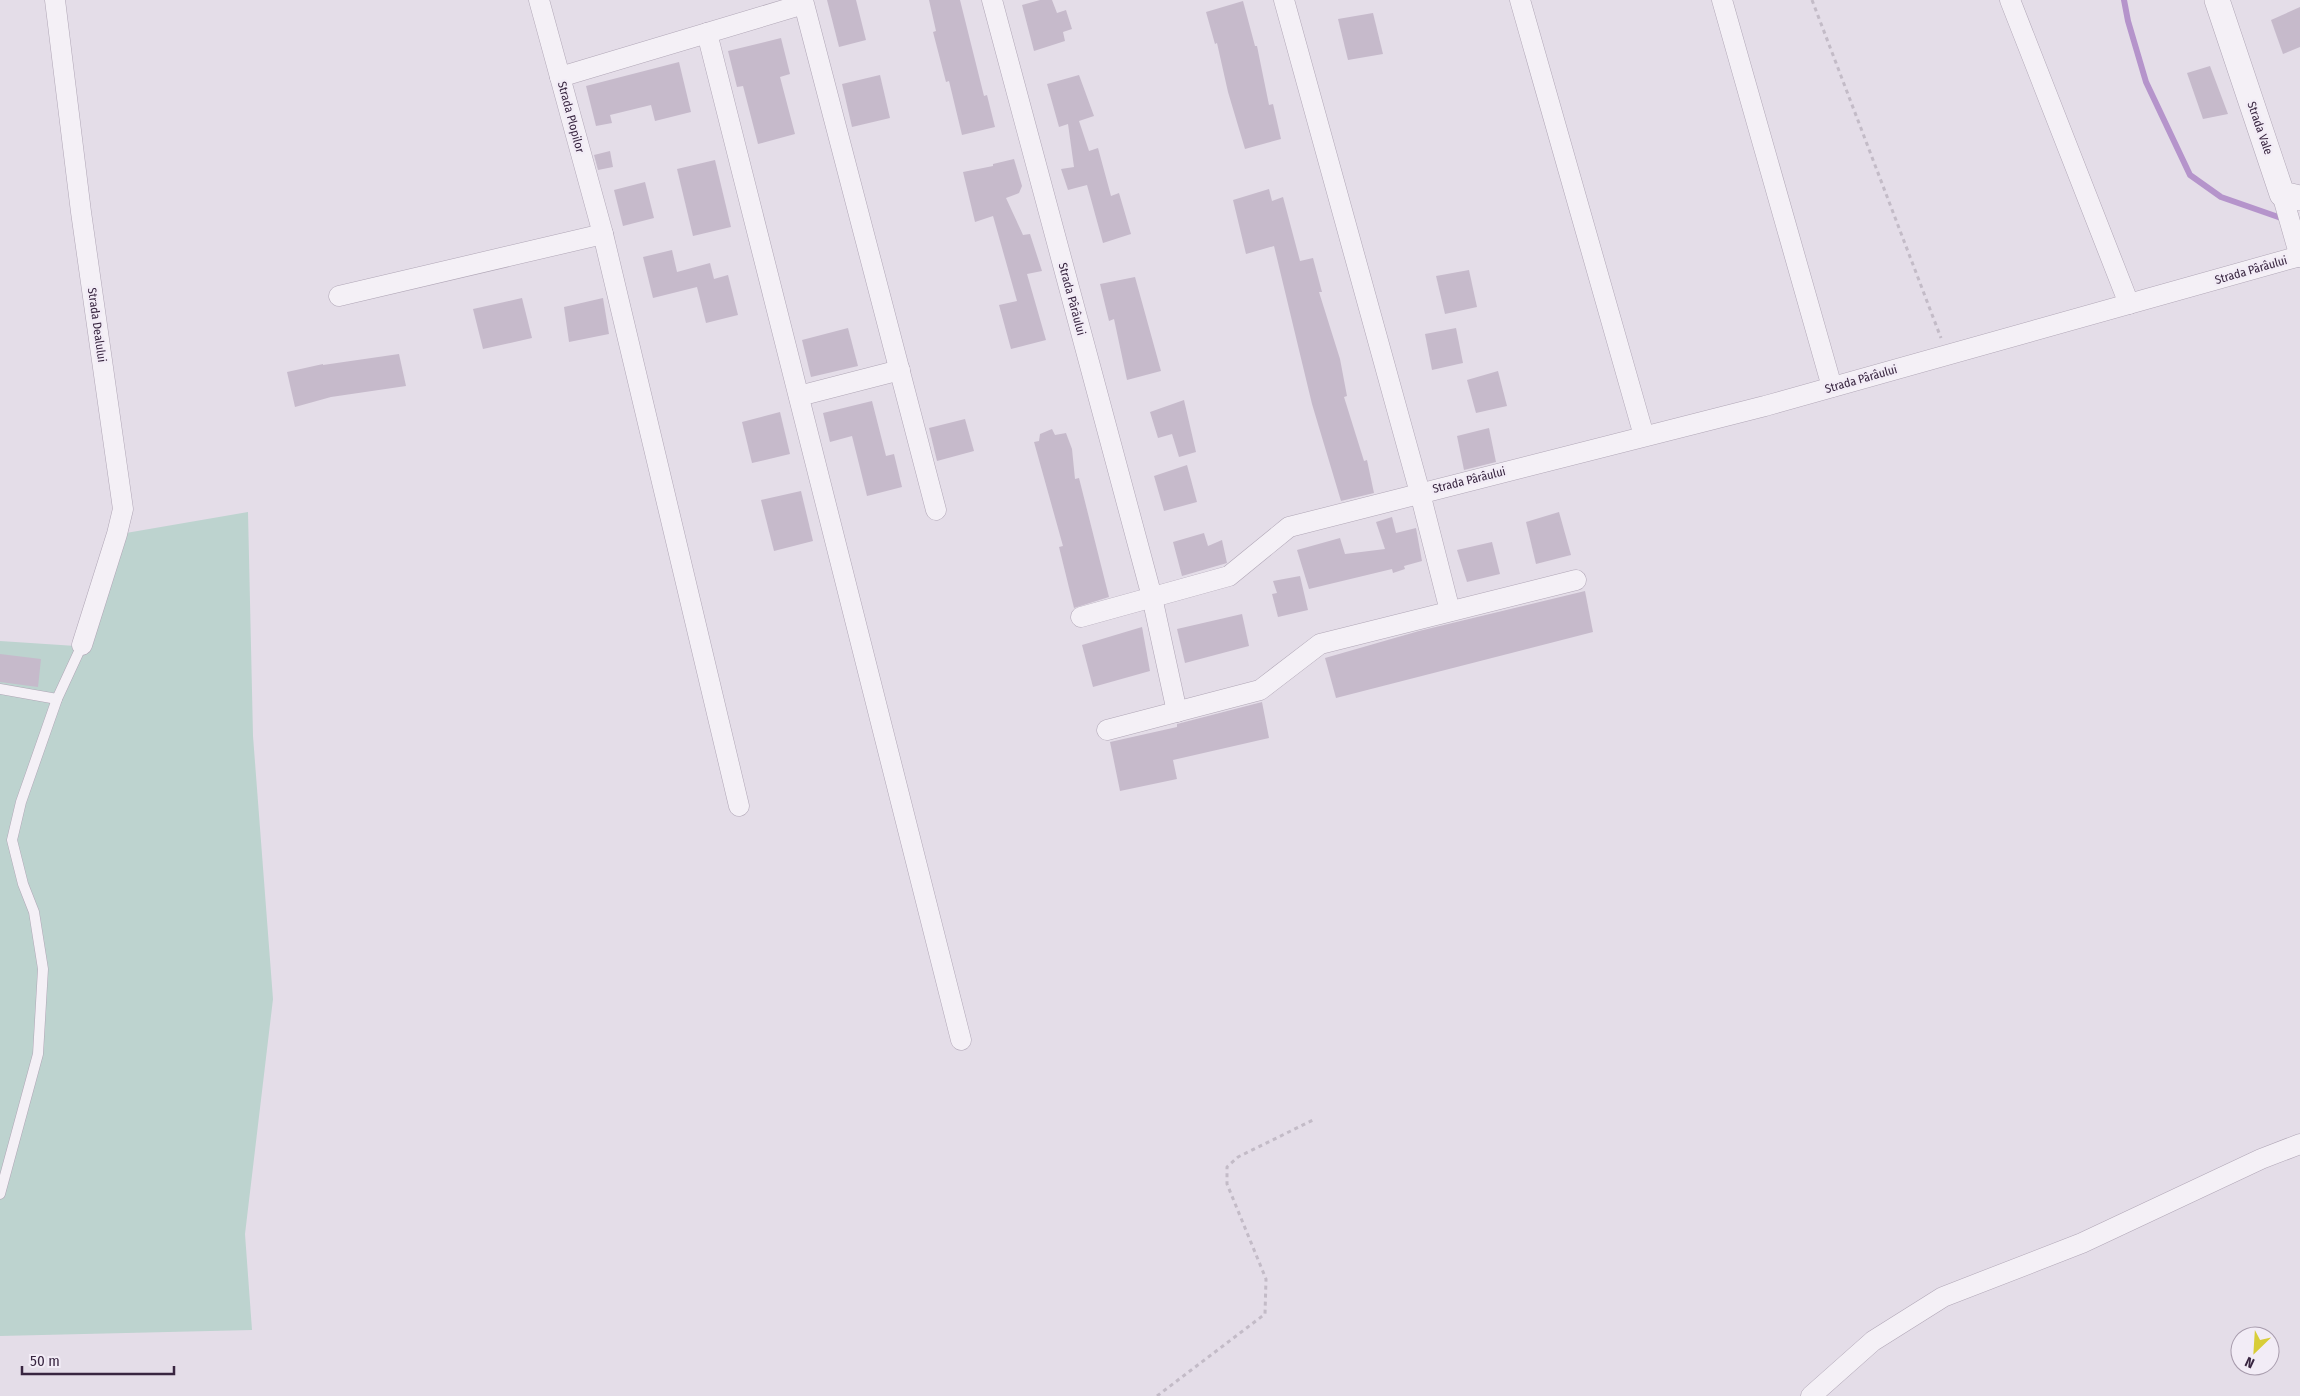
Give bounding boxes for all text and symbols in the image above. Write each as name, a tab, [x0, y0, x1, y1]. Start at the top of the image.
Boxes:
street label: Strada Plopilor	[555, 80, 587, 155]
street label: Strada Vale	[2244, 100, 2276, 156]
street label: Strada Pârâului	[2213, 253, 2289, 287]
street label: Strada Pârâului	[1056, 261, 1088, 337]
street label: Strada Dealului	[85, 287, 109, 363]
street label: Strada Pârâului	[1823, 362, 1899, 396]
street label: Strada Pârâului	[1431, 464, 1507, 496]
north arrow	[2230, 1326, 2280, 1376]
scale bar	[22, 1344, 175, 1376]
text: 50 m	[30, 1352, 60, 1370]
text: N	[2242, 1353, 2257, 1372]

